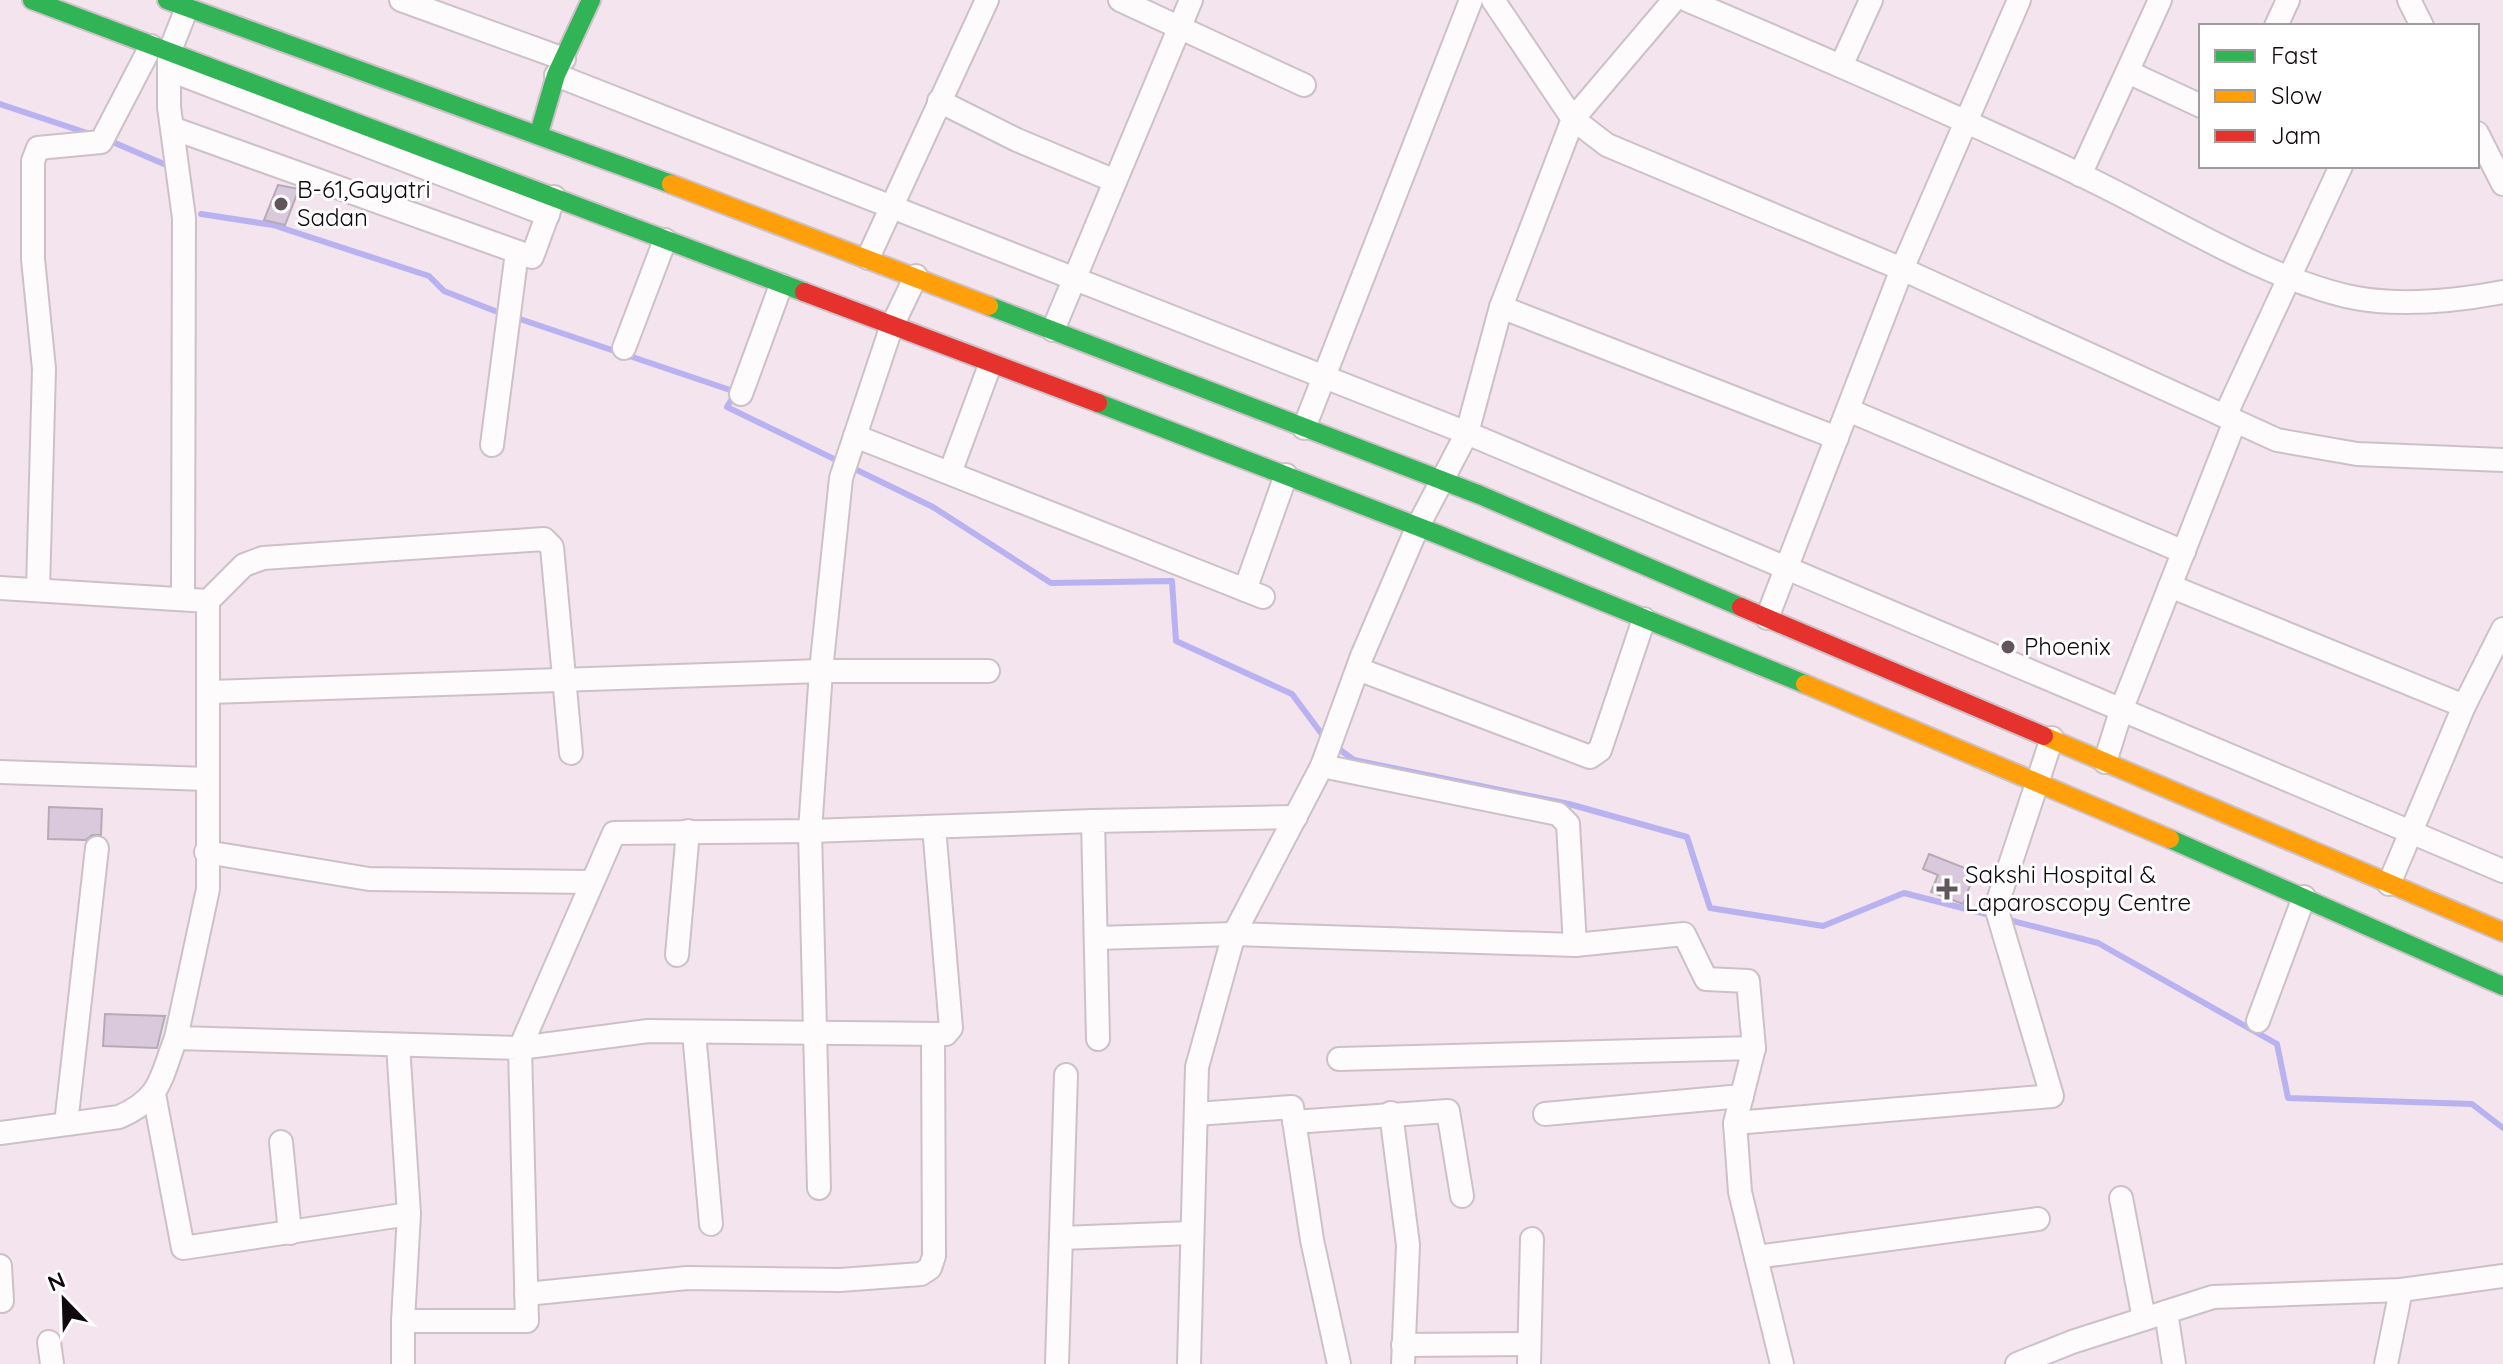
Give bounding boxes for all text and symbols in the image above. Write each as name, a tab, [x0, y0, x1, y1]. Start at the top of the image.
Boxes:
legend	[2199, 24, 2479, 168]
text: Fast	[2271, 40, 2318, 70]
text: Slow	[2271, 80, 2322, 110]
text: Jam	[2271, 120, 2321, 150]
place label: B-61,Gayatri Sadan	[297, 174, 431, 232]
marker: B-61,Gayatri Sadan	[272, 195, 290, 213]
place label: Phoenix	[2024, 631, 2111, 661]
marker: Phoenix	[1999, 638, 2017, 656]
place label: Sakshi Hospital & Laparoscopy Centre	[1965, 859, 2191, 917]
marker: Sakshi Hospital & Laparoscopy Centre	[1936, 878, 1958, 900]
north arrow	[24, 1260, 104, 1340]
text: N	[43, 1266, 69, 1298]

